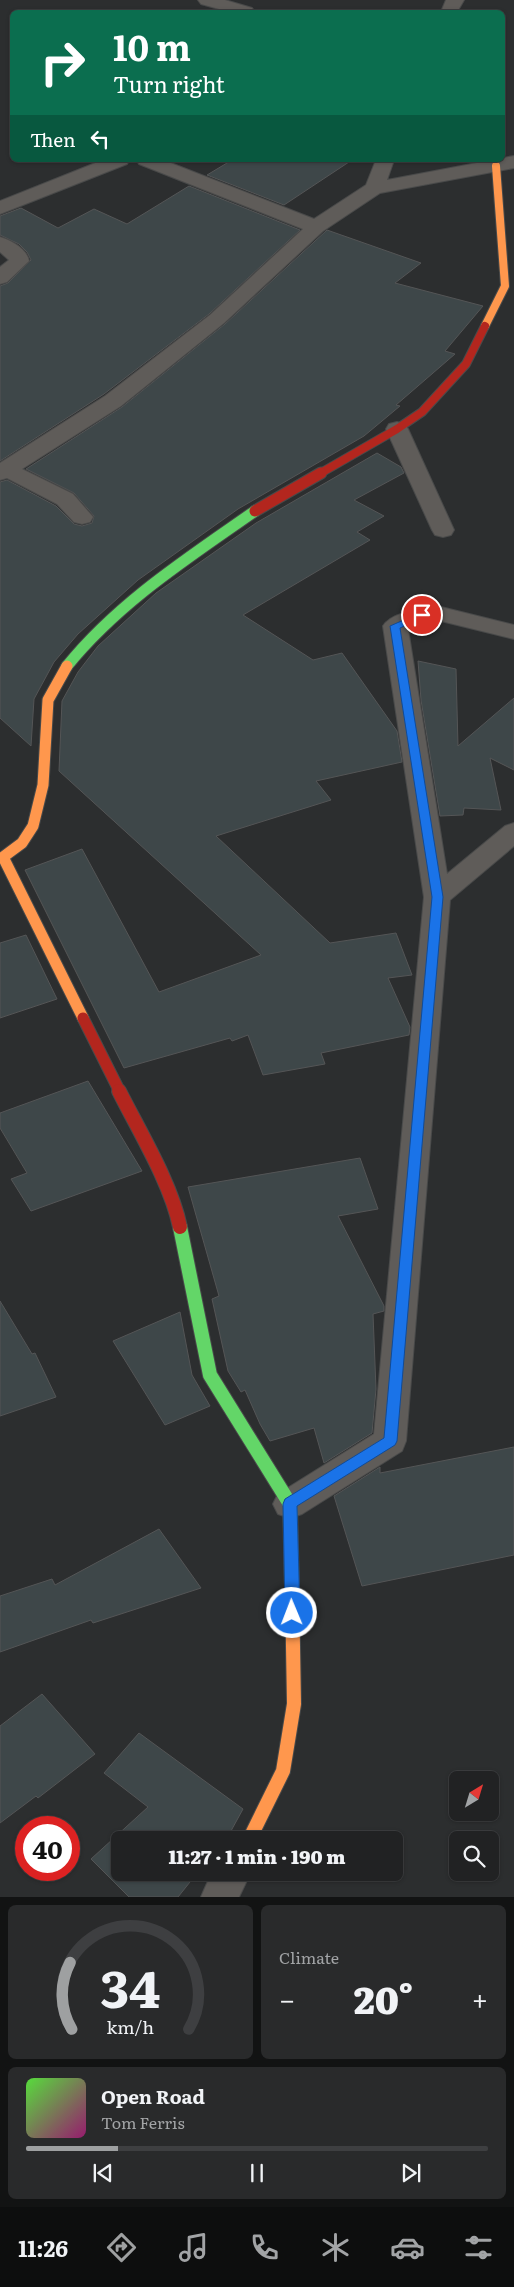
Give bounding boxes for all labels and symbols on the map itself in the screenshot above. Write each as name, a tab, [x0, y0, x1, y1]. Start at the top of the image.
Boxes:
pin	[401, 594, 443, 636]
position arrow	[265, 1586, 317, 1638]
north arrow	[449, 1771, 499, 1821]
speed limit sign: 40	[15, 1816, 80, 1881]

